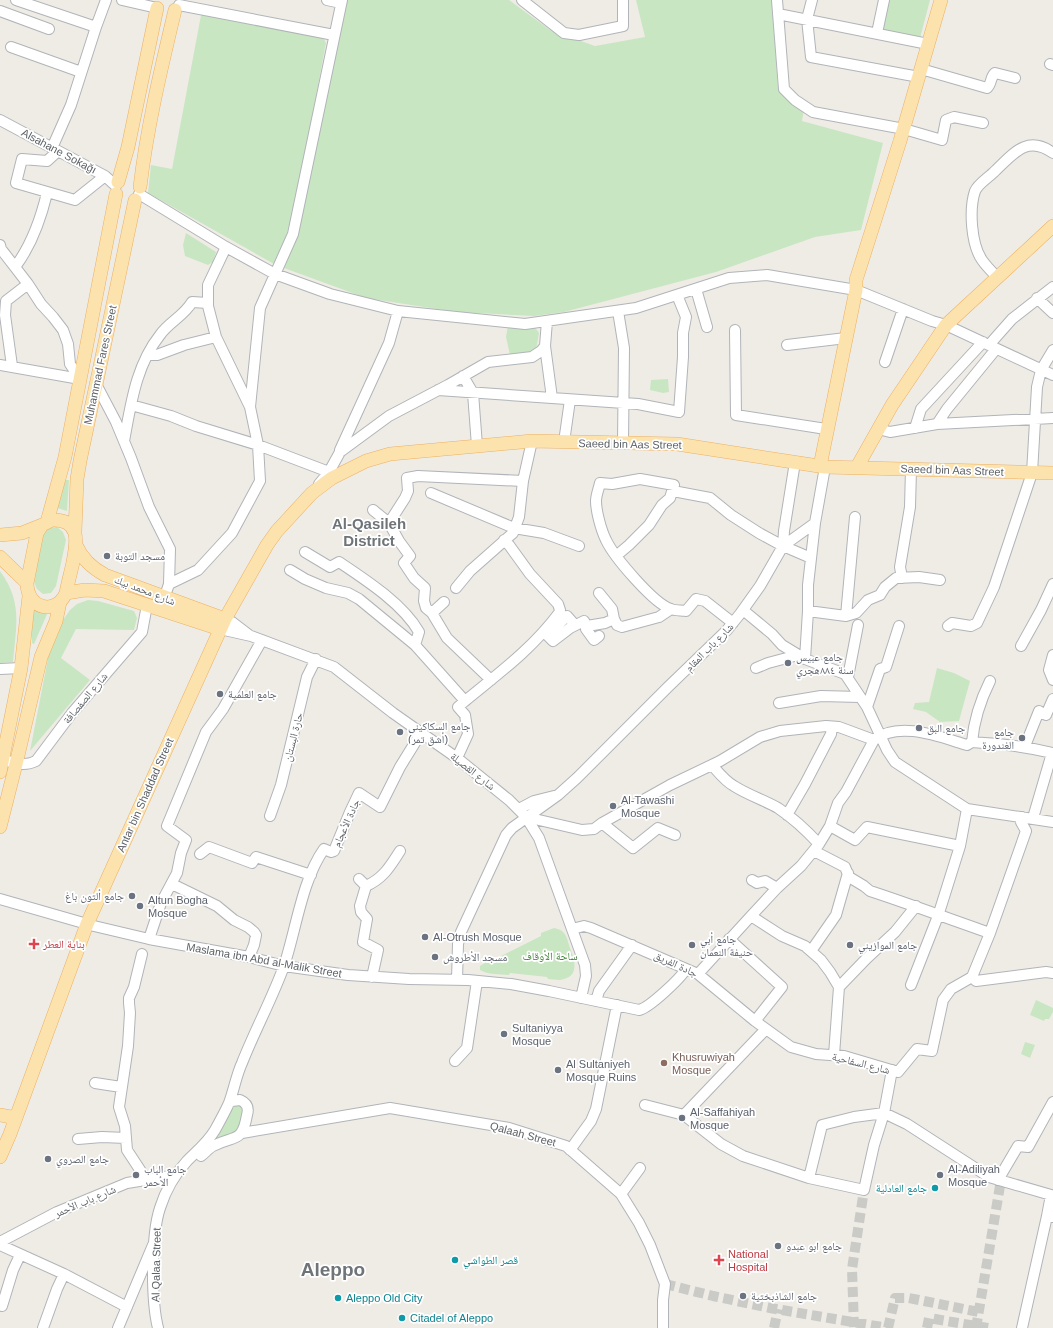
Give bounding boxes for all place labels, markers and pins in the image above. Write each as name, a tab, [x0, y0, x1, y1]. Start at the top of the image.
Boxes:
place label: مسجد التوبة	[115, 550, 165, 562]
marker: مسجد التوبة	[102, 551, 112, 561]
place label: جامع عبيس سنة ٨٨٤هجري	[796, 651, 853, 679]
marker: جامع عبيس سنة ٨٨٤هجري	[783, 658, 793, 668]
place label: جامع العلمية	[228, 688, 277, 701]
marker: جامع العلمية	[215, 689, 225, 699]
place label: جامع السكاكيني (أشق تمر)	[408, 720, 470, 746]
place label: جامع البق	[927, 722, 965, 735]
marker: جامع البق	[914, 723, 924, 733]
place label: جامع الغندورة	[982, 726, 1014, 751]
marker: جامع السكاكيني (أشق تمر)	[395, 727, 405, 737]
marker: جامع الغندورة	[1017, 733, 1027, 743]
place label: Al-Tawashi Mosque	[621, 794, 674, 819]
marker: Al-Tawashi Mosque	[608, 801, 618, 811]
place label: جامع ألتون باغ	[65, 889, 124, 903]
marker: جامع ألتون باغ	[127, 891, 137, 901]
place label: Altun Bogha Mosque	[148, 894, 209, 919]
marker: Altun Bogha Mosque	[135, 901, 145, 911]
place label: Al-Otrush Mosque	[433, 931, 522, 943]
marker: Al-Otrush Mosque	[420, 932, 430, 942]
place label: جامع أبي حنيفة النعمان	[700, 932, 753, 959]
marker: بناية العطر	[28, 938, 40, 950]
place label: بناية العطر	[42, 938, 85, 950]
place label: جامع الموازيني	[858, 939, 917, 954]
marker: جامع أبي حنيفة النعمان	[687, 940, 697, 950]
marker: جامع الموازيني	[845, 940, 855, 950]
place label: مسجد الأطروش	[443, 951, 507, 964]
marker: مسجد الأطروش	[430, 952, 440, 962]
place label: Sultaniyya Mosque	[512, 1022, 564, 1047]
marker: Sultaniyya Mosque	[499, 1029, 509, 1039]
place label: Khusruwiyah Mosque	[672, 1051, 735, 1076]
place label: Al Sultaniyeh Mosque Ruins	[566, 1058, 637, 1083]
marker: Khusruwiyah Mosque	[659, 1058, 669, 1068]
marker: Al Sultaniyeh Mosque Ruins	[553, 1065, 563, 1075]
place label: Al-Saffahiyah Mosque	[690, 1106, 755, 1131]
marker: Al-Saffahiyah Mosque	[677, 1113, 687, 1123]
place label: جامع الصروي	[56, 1153, 109, 1168]
marker: جامع الصروي	[43, 1154, 53, 1164]
place label: جامع الباب الأحمر	[143, 1163, 187, 1188]
place label: Al-Adiliyah Mosque	[948, 1163, 1000, 1188]
marker: جامع الباب الأحمر	[131, 1170, 141, 1180]
marker: Al-Adiliyah Mosque	[935, 1170, 945, 1180]
place label: جامع العادلية	[876, 1182, 927, 1195]
marker: جامع العادلية	[930, 1183, 940, 1193]
place label: جامع ابو عبدو	[786, 1240, 842, 1253]
marker: جامع ابو عبدو	[773, 1241, 783, 1251]
place label: National Hospital	[728, 1248, 768, 1273]
place label: قصر الطواشي	[463, 1254, 518, 1269]
marker: National Hospital	[713, 1254, 725, 1266]
marker: قصر الطواشي	[450, 1255, 460, 1265]
place label: جامع الشاذبختية	[751, 1290, 817, 1303]
marker: جامع الشاذبختية	[738, 1291, 748, 1301]
place label: Aleppo Old City	[346, 1292, 423, 1304]
marker: Aleppo Old City	[333, 1293, 343, 1303]
place label: Citadel of Aleppo	[410, 1312, 493, 1324]
marker: Citadel of Aleppo	[397, 1313, 407, 1323]

